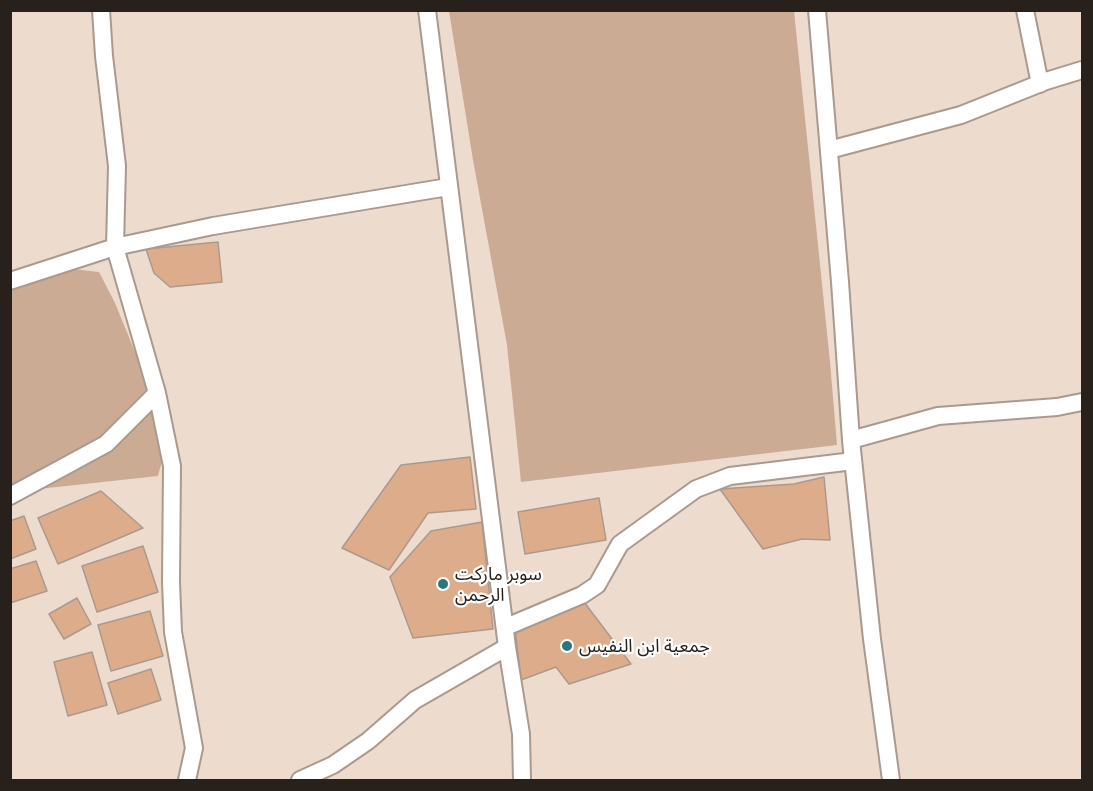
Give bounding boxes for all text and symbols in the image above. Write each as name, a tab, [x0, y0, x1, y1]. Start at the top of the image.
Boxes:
place label: سوبر ماركت الرحمن	[455, 563, 542, 606]
marker: سوبر ماركت الرحمن	[436, 577, 450, 591]
place label: جمعية ابن النفيس	[579, 635, 710, 657]
marker: جمعية ابن النفيس	[560, 639, 574, 653]

